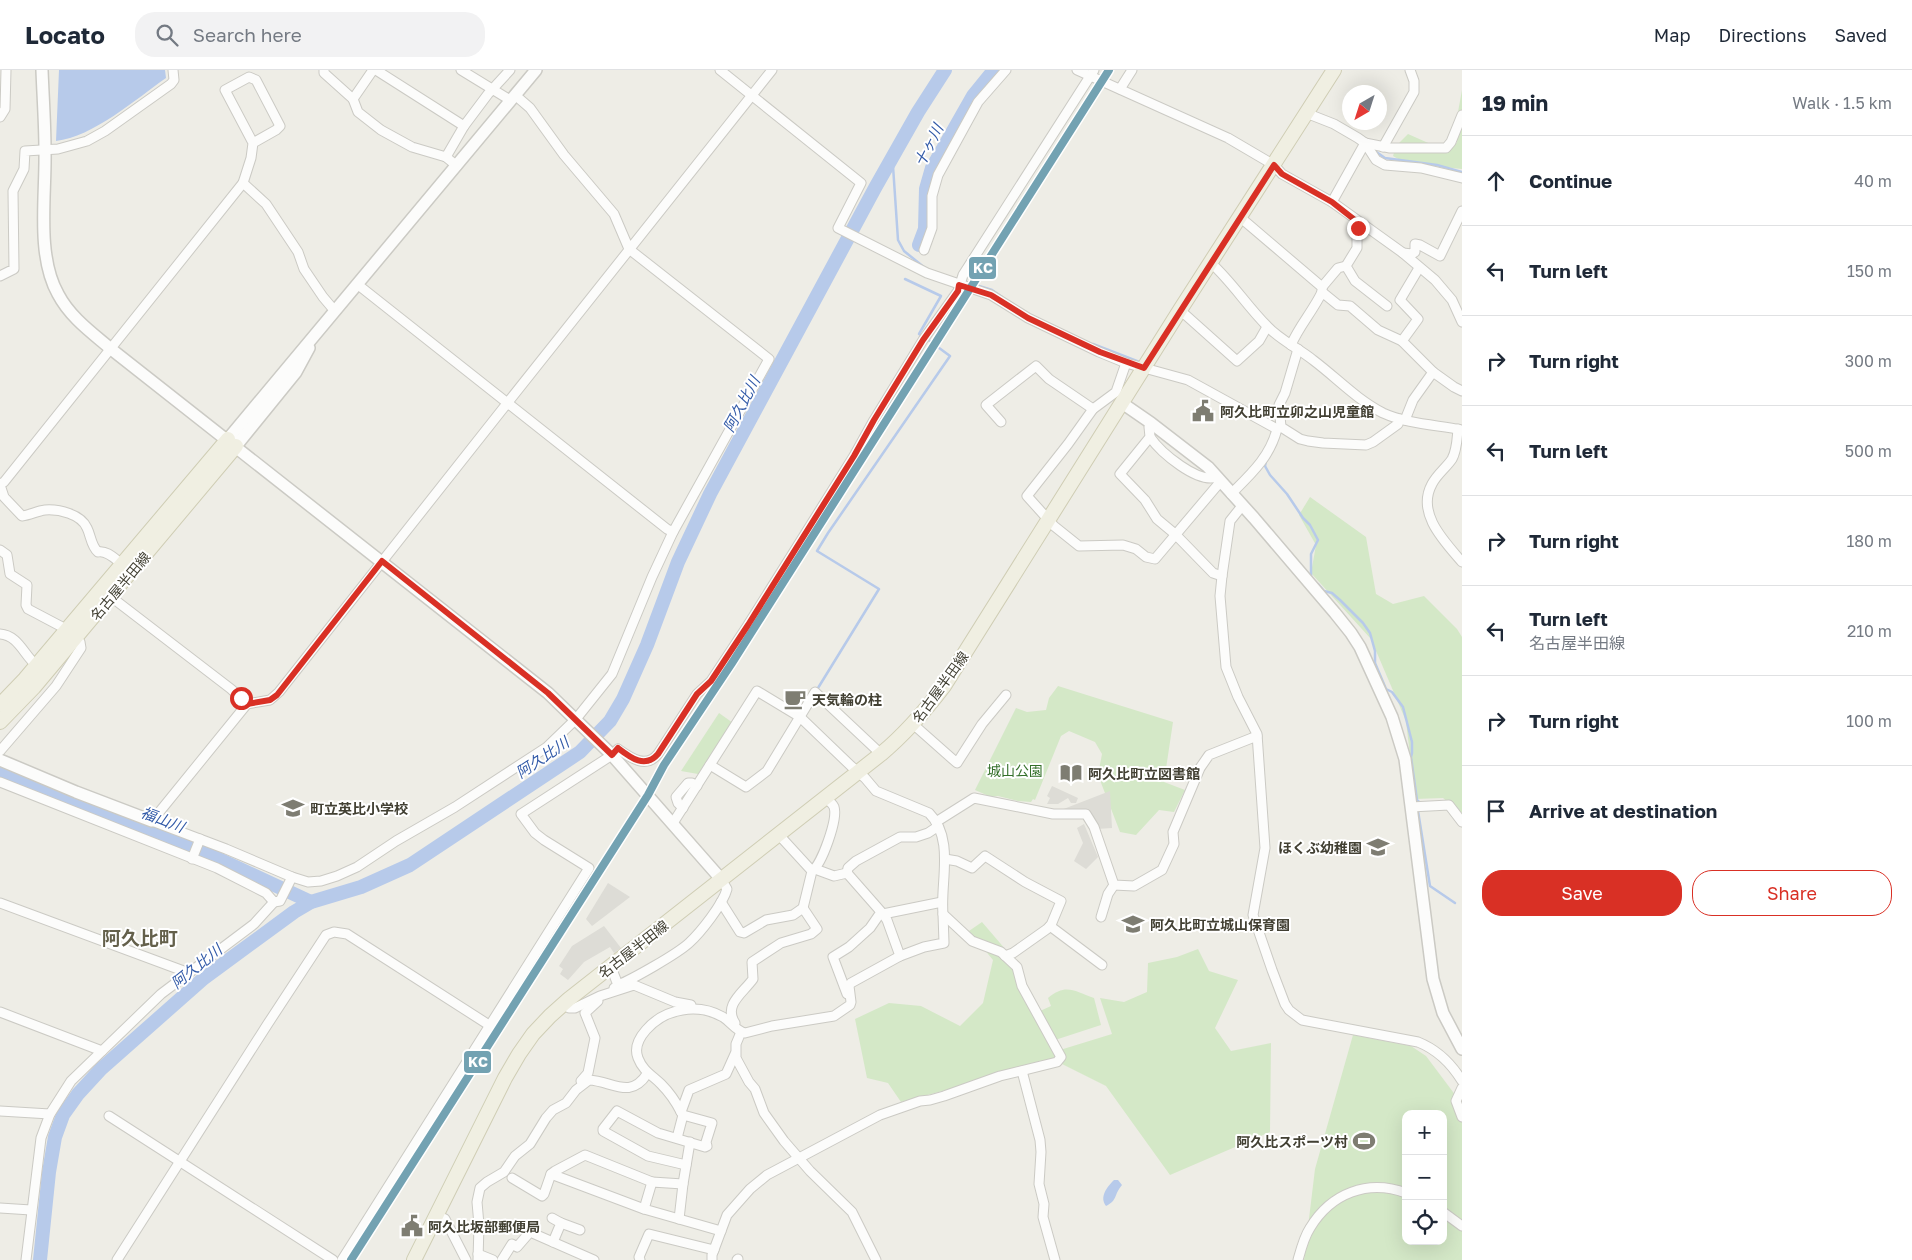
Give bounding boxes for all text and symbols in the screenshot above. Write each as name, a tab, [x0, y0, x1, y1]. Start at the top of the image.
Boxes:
search box	[135, 12, 485, 57]
text: Locato	[25, 20, 105, 49]
icon: search	[153, 21, 181, 49]
text: Search here	[193, 23, 302, 46]
text: Map	[1654, 24, 1690, 46]
text: Directions	[1718, 24, 1806, 46]
text: Saved	[1834, 24, 1887, 46]
north arrow	[1342, 85, 1387, 130]
text: 19 min	[1482, 90, 1548, 116]
text: Walk · 1.5 km	[1792, 93, 1892, 113]
water label: 十ヶ川	[910, 119, 947, 169]
icon: ahead	[1482, 167, 1510, 195]
text: Continue	[1529, 169, 1612, 192]
text: 40 m	[1854, 171, 1892, 191]
route end	[1347, 217, 1370, 240]
line badge: KC	[968, 256, 997, 280]
icon: left	[1482, 257, 1510, 285]
text: KC	[973, 259, 993, 276]
text: Turn left	[1529, 259, 1608, 282]
text: 150 m	[1847, 261, 1892, 281]
icon: right	[1482, 347, 1510, 375]
text: Turn right	[1529, 349, 1619, 372]
text: 300 m	[1845, 351, 1892, 371]
water label: 阿久比川	[719, 372, 764, 435]
public building icon: 阿久比町立卯之山児童館	[1190, 398, 1216, 424]
place label: 阿久比町立卯之山児童館	[1220, 403, 1374, 420]
icon: left	[1482, 437, 1510, 465]
text: Turn left	[1529, 439, 1608, 462]
text: 500 m	[1845, 441, 1892, 461]
icon: right	[1482, 527, 1510, 555]
text: Turn right	[1529, 529, 1619, 552]
text: 180 m	[1846, 531, 1892, 551]
street label: 名古屋半田線	[86, 548, 154, 624]
text: Turn left	[1529, 607, 1608, 630]
icon: left	[1482, 617, 1510, 645]
text: 210 m	[1847, 621, 1892, 641]
text: 名古屋半田線	[1529, 633, 1625, 653]
street label: 名古屋半田線	[908, 648, 972, 726]
cafe icon: 天気輪の柱	[782, 686, 808, 712]
route start	[230, 687, 253, 710]
place label: 天気輪の柱	[812, 691, 882, 708]
icon: right	[1482, 707, 1510, 735]
text: Turn right	[1529, 709, 1619, 732]
text: 100 m	[1846, 711, 1892, 731]
water label: 阿久比川	[512, 732, 574, 781]
library icon: 阿久比町立図書館	[1058, 760, 1084, 786]
park label: 城山公園	[987, 762, 1043, 779]
place label: 阿久比町立図書館	[1088, 765, 1200, 782]
school or university icon: 町立英比小学校	[280, 795, 306, 821]
icon: arrive	[1482, 797, 1510, 825]
text: Arrive at destination	[1529, 799, 1717, 822]
place label: 町立英比小学校	[310, 800, 408, 817]
water label: 福山川	[139, 803, 189, 836]
school or university icon: ほくぶ幼稚園	[1365, 834, 1391, 860]
place label: ほくぶ幼稚園	[1278, 839, 1362, 856]
button: Save	[1482, 870, 1682, 916]
button: Share	[1692, 870, 1892, 916]
school or university icon: 阿久比町立城山保育園	[1120, 911, 1146, 937]
street label: 名古屋半田線	[595, 916, 671, 982]
place label: 阿久比町立城山保育園	[1150, 916, 1290, 933]
district label: 阿久比町	[102, 926, 178, 949]
water label: 阿久比川	[167, 939, 227, 992]
line badge: KC	[463, 1050, 492, 1074]
text: KC	[468, 1053, 488, 1070]
map controls	[1402, 1110, 1447, 1245]
button: +	[1402, 1110, 1447, 1155]
sports icon: 阿久比スポーツ村	[1351, 1128, 1377, 1154]
place label: 阿久比スポーツ村	[1236, 1133, 1348, 1150]
button: −	[1402, 1155, 1447, 1200]
button: locate	[1402, 1200, 1447, 1245]
public building icon: 阿久比坂部郵便局	[399, 1213, 425, 1239]
place label: 阿久比坂部郵便局	[428, 1218, 540, 1235]

